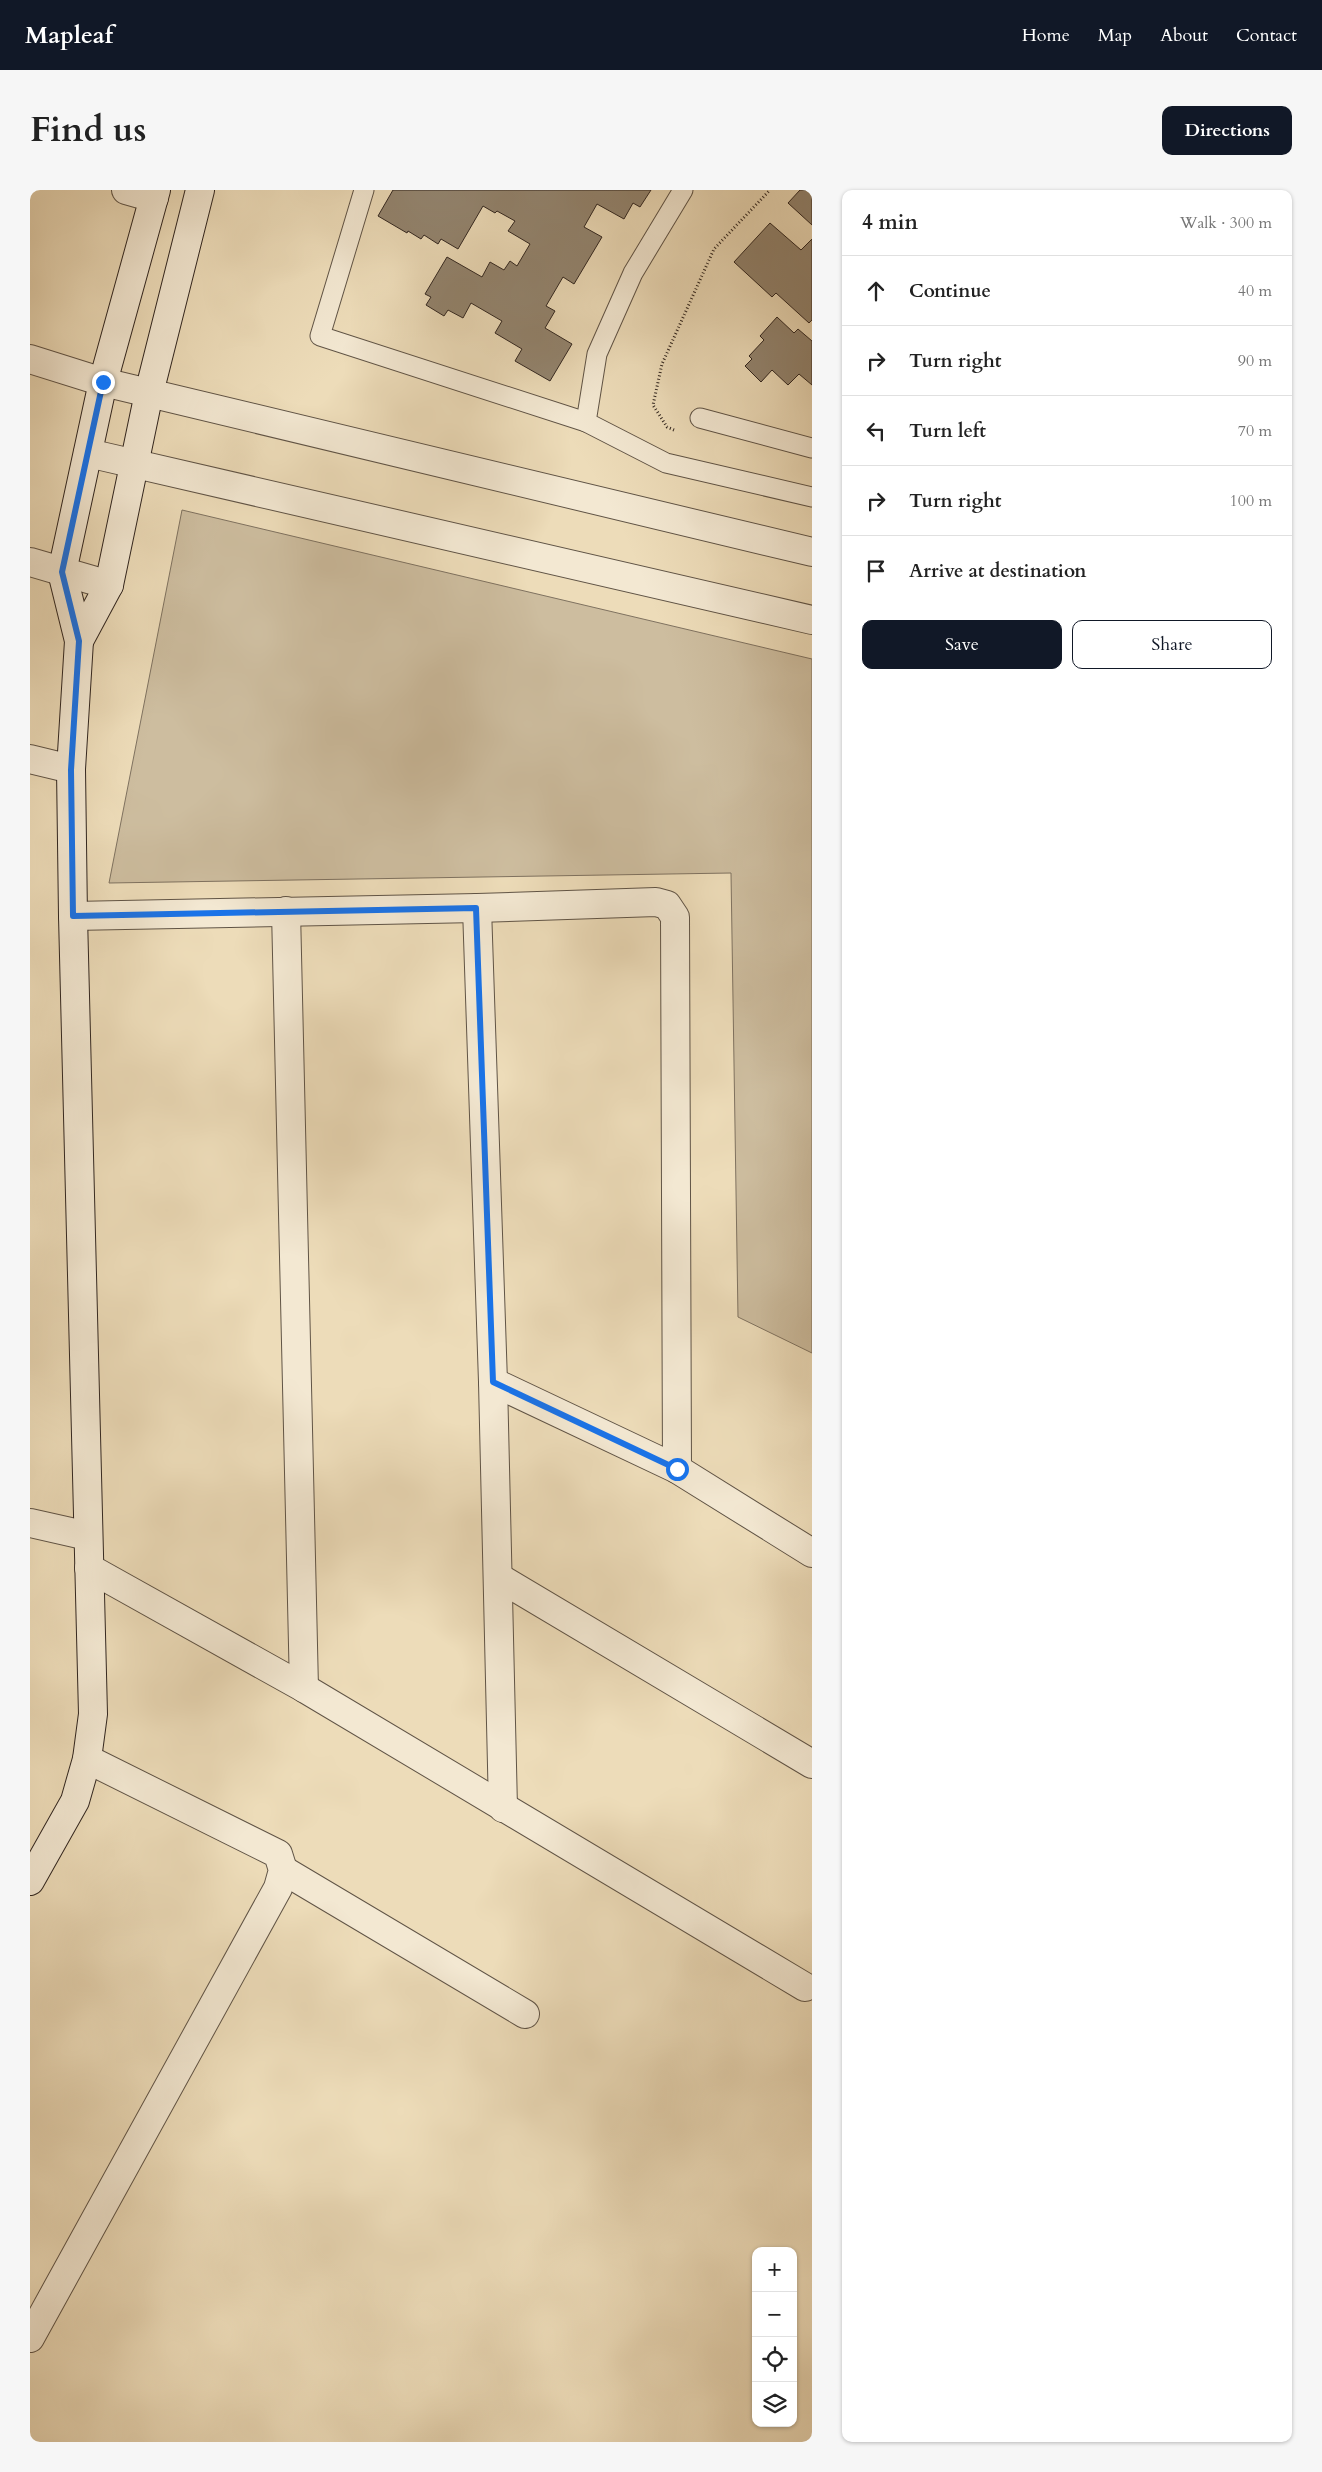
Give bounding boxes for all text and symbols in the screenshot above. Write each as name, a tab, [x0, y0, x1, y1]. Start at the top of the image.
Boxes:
text: Mapleaf	[25, 19, 113, 52]
text: Home	[1022, 23, 1070, 48]
text: Map	[1098, 23, 1132, 48]
text: About	[1160, 23, 1208, 48]
text: Contact	[1236, 23, 1297, 48]
text: Find us	[30, 106, 146, 154]
button: Directions	[1162, 106, 1292, 155]
text: 4 min	[862, 208, 918, 237]
text: Walk · 300 m	[1180, 212, 1272, 234]
icon: ahead	[862, 277, 890, 305]
text: Continue	[909, 278, 991, 304]
text: 40 m	[1238, 280, 1272, 302]
icon: right	[862, 347, 890, 375]
text: Turn right	[909, 348, 1001, 374]
text: 90 m	[1238, 350, 1272, 372]
route end	[92, 371, 115, 394]
icon: left	[862, 417, 890, 445]
text: Turn left	[909, 418, 986, 444]
text: 70 m	[1238, 420, 1272, 442]
icon: right	[862, 487, 890, 515]
text: Turn right	[909, 488, 1001, 514]
text: 100 m	[1230, 490, 1272, 512]
icon: arrive	[862, 557, 890, 585]
text: Arrive at destination	[909, 558, 1086, 584]
button: Save	[862, 620, 1062, 669]
button: Share	[1072, 620, 1272, 669]
route start	[666, 1458, 689, 1481]
map controls	[752, 2247, 797, 2427]
button: +	[752, 2247, 797, 2292]
button: −	[752, 2292, 797, 2337]
button: locate	[752, 2337, 797, 2382]
button: layers	[752, 2382, 797, 2427]

